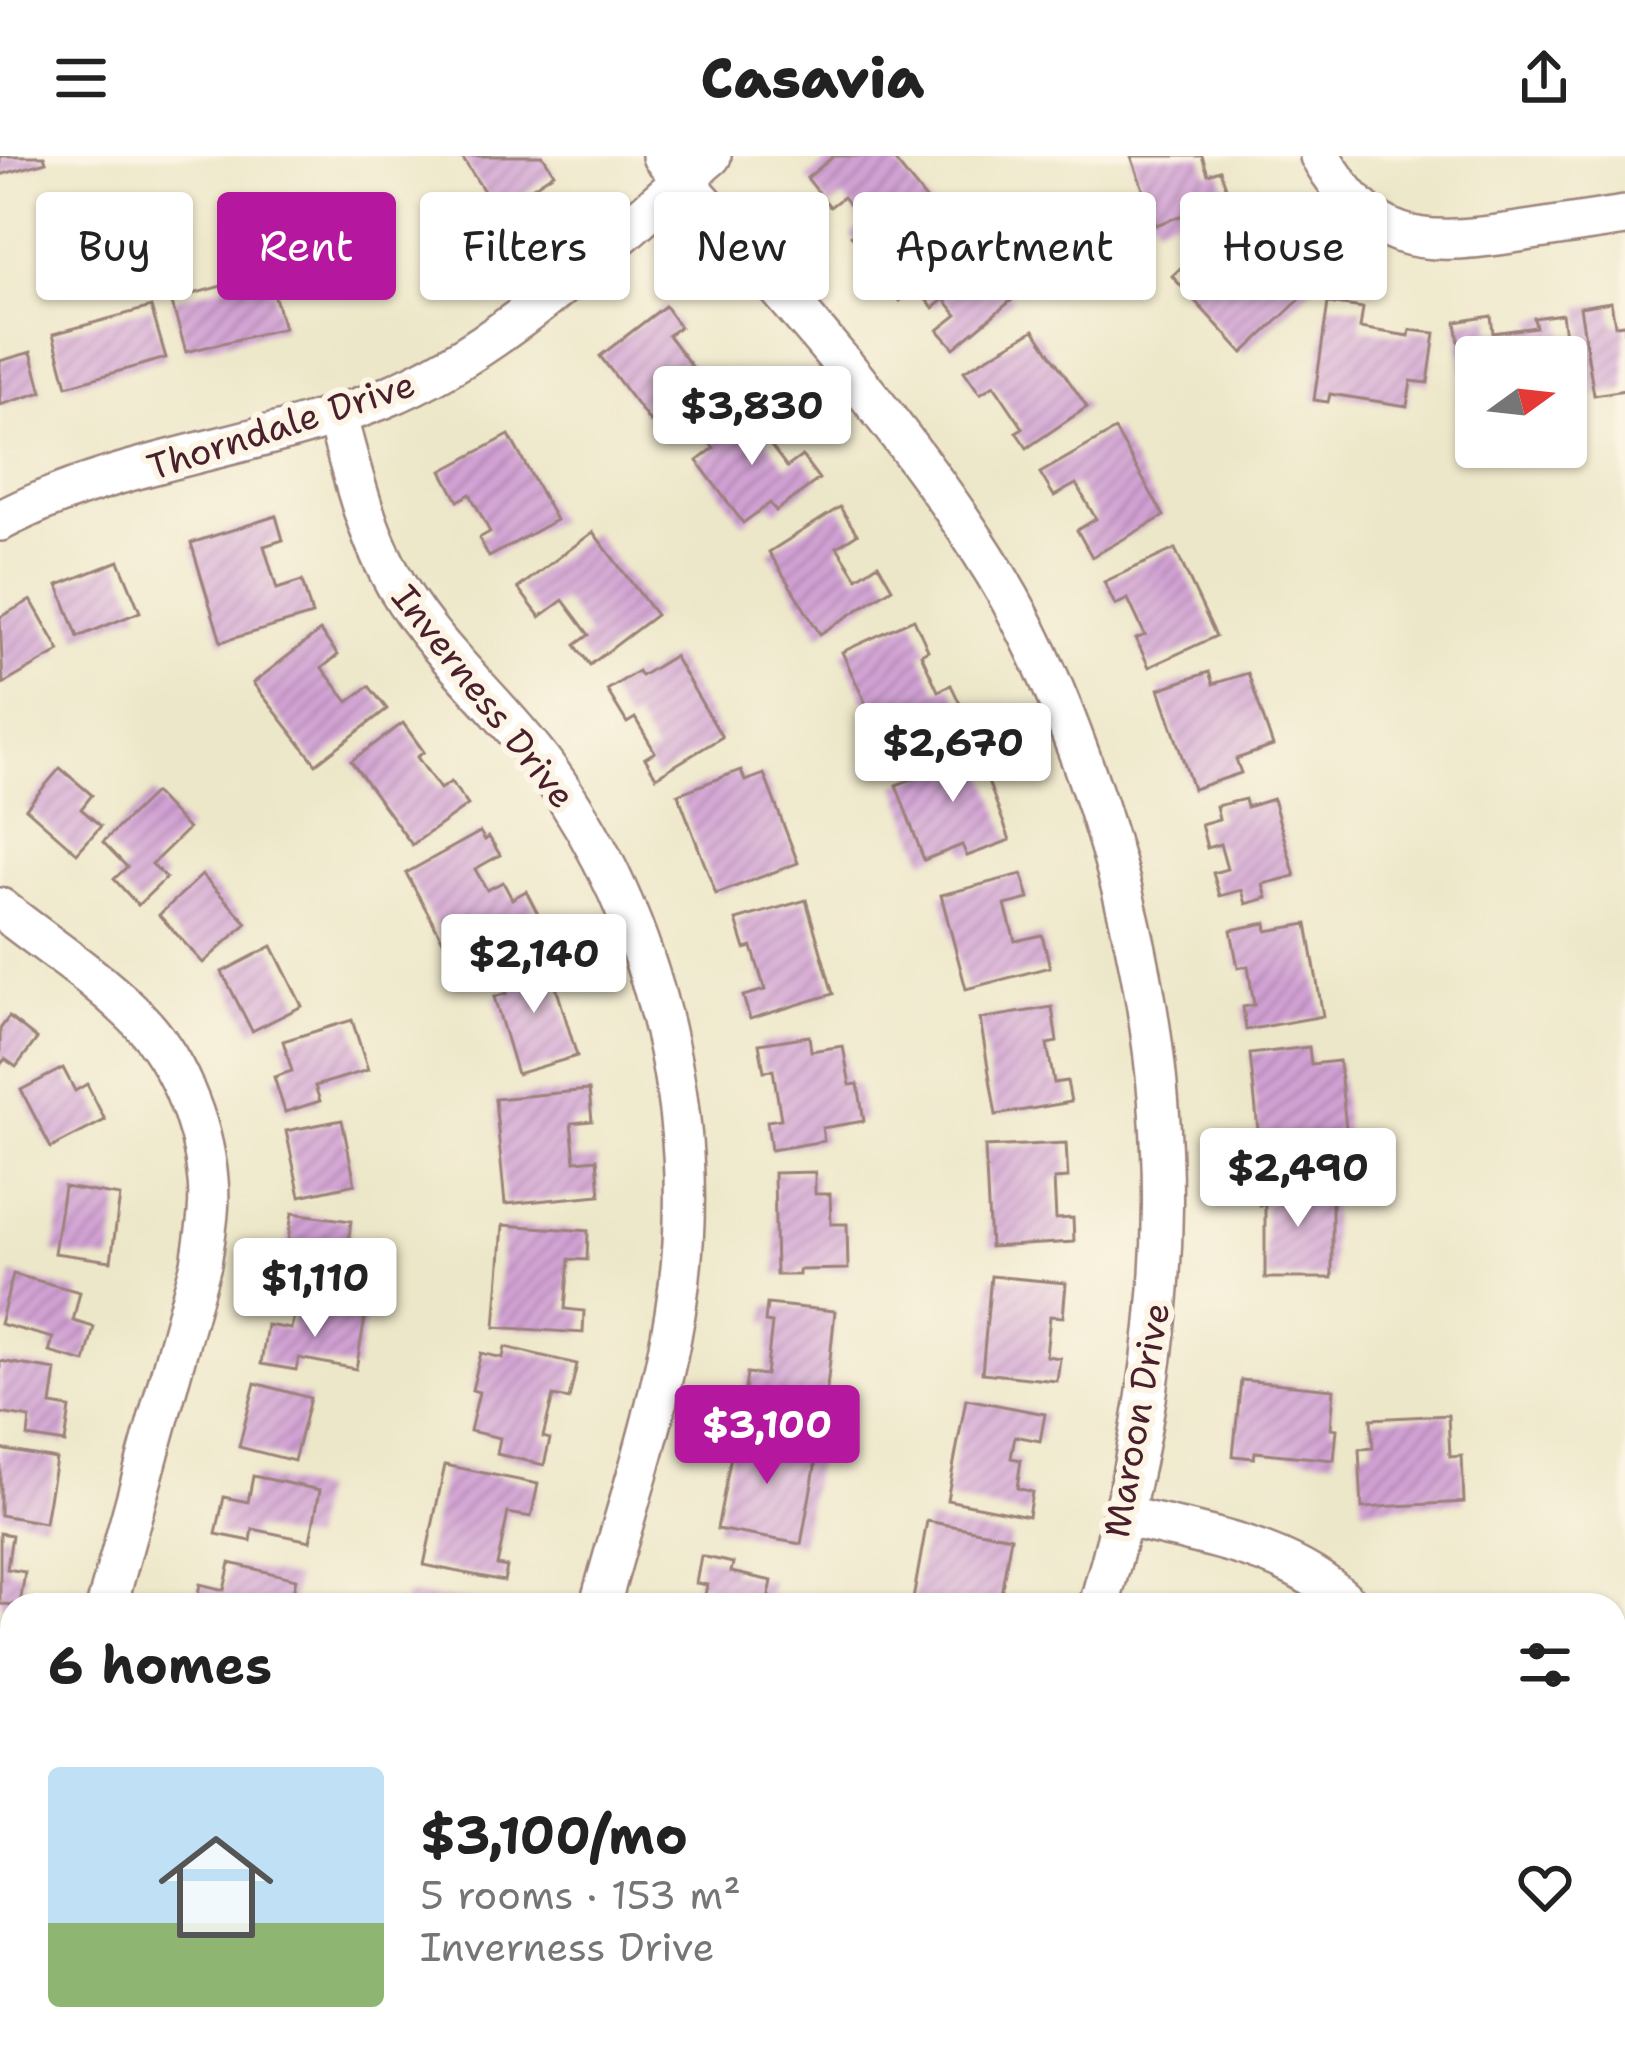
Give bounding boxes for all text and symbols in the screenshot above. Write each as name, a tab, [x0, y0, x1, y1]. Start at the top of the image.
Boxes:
text: Casavia	[700, 42, 925, 114]
icon: menu	[48, 45, 114, 111]
icon: share	[1511, 45, 1577, 111]
chip: Buy	[36, 192, 193, 300]
chip: Rent	[217, 192, 396, 300]
chip: Filters	[420, 192, 630, 300]
chip: New	[654, 192, 829, 300]
chip: Apartment	[853, 192, 1156, 300]
chip: House	[1180, 192, 1387, 300]
north arrow	[1455, 336, 1587, 468]
map controls	[1455, 336, 1587, 468]
street label: Thorndale Drive	[141, 359, 421, 492]
pin: $3,830	[654, 366, 850, 468]
text: $3,830	[680, 379, 824, 431]
street label: Inverness Drive	[381, 574, 587, 818]
pin: $2,670	[855, 703, 1051, 805]
text: $2,670	[882, 716, 1024, 768]
pin: $2,140	[436, 914, 632, 1016]
text: $2,140	[468, 927, 600, 979]
pin: $2,490	[1200, 1128, 1396, 1230]
text: $2,490	[1227, 1141, 1369, 1193]
pin: $1,110	[217, 1238, 413, 1340]
text: $1,110	[261, 1251, 370, 1303]
street label: Maroon Drive	[1092, 1299, 1181, 1541]
pin: $3,100	[669, 1385, 865, 1487]
text: $3,100	[702, 1398, 832, 1450]
text: 6 homes	[48, 1631, 272, 1699]
icon: filters	[1512, 1632, 1578, 1698]
text: $3,100/mo	[420, 1801, 688, 1869]
icon: home	[144, 1815, 288, 1959]
icon: heart	[1512, 1854, 1578, 1920]
text: 5 rooms · 153 m²	[420, 1869, 741, 1921]
text: Inverness Drive	[420, 1921, 715, 1973]

